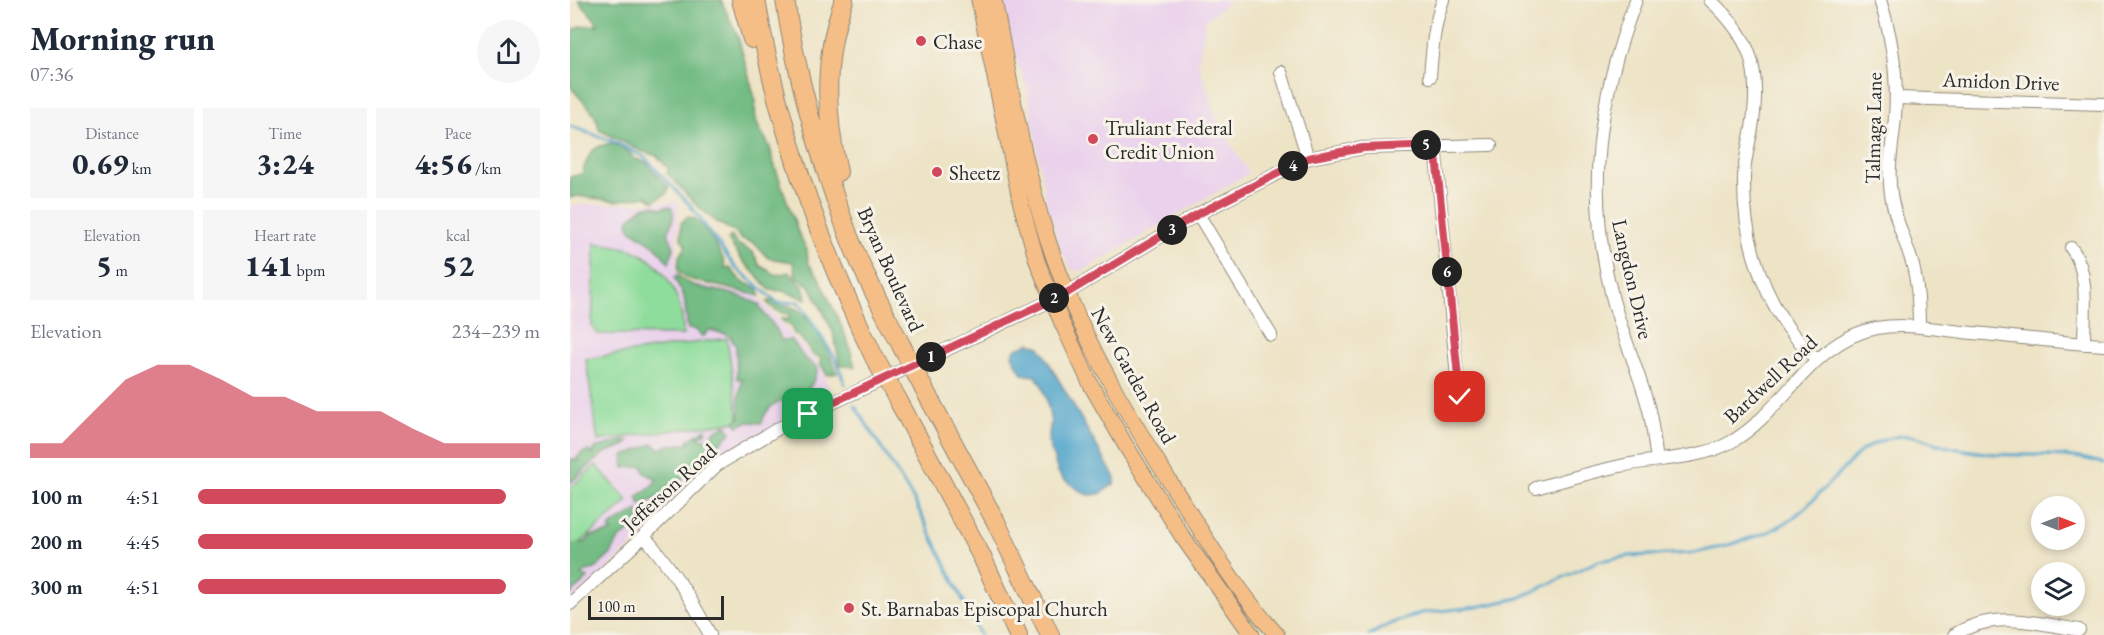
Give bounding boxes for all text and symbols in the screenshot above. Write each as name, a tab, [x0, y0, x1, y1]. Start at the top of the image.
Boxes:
text: Morning run	[30, 17, 215, 60]
button: share	[477, 20, 540, 83]
place label: Chase	[933, 28, 982, 55]
marker: Chase	[914, 34, 928, 48]
text: 07:36	[30, 61, 73, 87]
street label: Amidon Drive	[1941, 65, 2060, 97]
street label: Talmaga Lane	[1859, 72, 1887, 184]
place label: Truliant Federal Credit Union	[1105, 114, 1233, 165]
text: Distance	[85, 123, 139, 144]
text: Time	[268, 123, 302, 144]
text: Pace	[445, 123, 471, 144]
pin: 5	[1411, 130, 1441, 160]
marker: Truliant Federal Credit Union	[1086, 132, 1100, 146]
text: 5	[1422, 134, 1430, 155]
text: 0.69	[72, 144, 128, 183]
text: 3:24	[256, 144, 314, 183]
text: 4:56	[415, 144, 472, 183]
pin: 4	[1278, 151, 1308, 181]
text: 4	[1289, 155, 1297, 176]
text: km	[128, 158, 152, 179]
text: /km	[472, 158, 501, 179]
place label: Sheetz	[949, 159, 1000, 186]
marker: Sheetz	[930, 165, 944, 179]
street label: Bryan Boulevard	[851, 202, 931, 336]
pin: 3	[1157, 215, 1187, 245]
street label: Langdon Drive	[1606, 217, 1660, 341]
text: 3	[1168, 219, 1176, 240]
text: Elevation	[83, 225, 141, 246]
text: Heart rate	[254, 225, 316, 246]
text: kcal	[446, 225, 470, 246]
text: 5	[96, 246, 112, 285]
text: 141	[245, 246, 293, 285]
text: 52	[442, 246, 474, 285]
pin: 6	[1432, 257, 1462, 287]
text: m	[112, 260, 128, 281]
text: bpm	[293, 260, 325, 281]
text: 6	[1443, 261, 1451, 282]
pin: 2	[1039, 283, 1069, 313]
text: 2	[1050, 287, 1058, 308]
street label: New Garden Road	[1085, 302, 1183, 448]
text: Elevation	[30, 318, 102, 344]
text: 234–239 m	[452, 318, 540, 344]
street label: Bardwell Road	[1717, 328, 1823, 429]
pin: 1	[916, 342, 946, 372]
text: 1	[927, 346, 935, 367]
pin	[1434, 371, 1485, 422]
icon: check	[1443, 380, 1476, 413]
pin	[782, 388, 833, 439]
icon: arrive	[791, 397, 824, 430]
street label: Jefferson Road	[614, 437, 722, 538]
text: 100 m	[30, 484, 83, 510]
text: 4:51	[126, 484, 160, 510]
north arrow	[2031, 496, 2085, 550]
map controls	[2031, 496, 2085, 616]
text: 200 m	[30, 529, 83, 555]
text: 4:45	[126, 529, 160, 555]
button: layers	[2031, 562, 2085, 616]
text: 300 m	[30, 574, 83, 600]
text: 4:51	[126, 574, 160, 600]
scale bar	[588, 593, 724, 620]
place label: St. Barnabas Episcopal Church	[861, 595, 1108, 622]
text: 100 m	[597, 596, 636, 617]
marker: St. Barnabas Episcopal Church	[842, 601, 856, 615]

